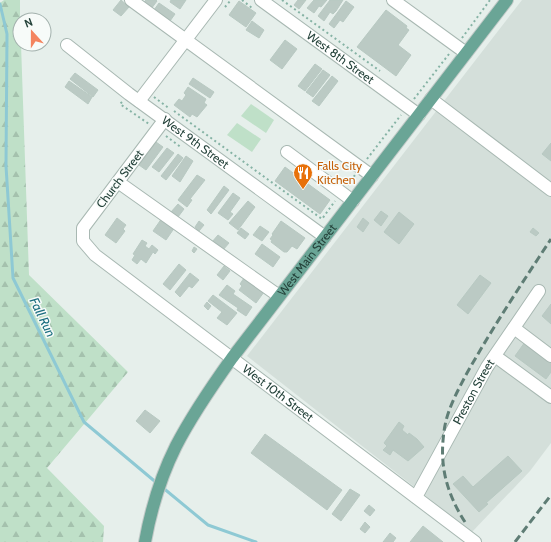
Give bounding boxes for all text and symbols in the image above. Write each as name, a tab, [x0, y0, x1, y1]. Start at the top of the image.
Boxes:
north arrow	[12, 12, 52, 52]
text: N	[22, 15, 35, 31]
street label: West 8th Street	[304, 28, 377, 87]
street label: West 9th Street	[159, 112, 232, 171]
street label: Church Street	[93, 147, 146, 211]
place label: Falls City Kitchen	[317, 158, 362, 187]
restaurant icon: Falls City Kitchen	[292, 162, 314, 190]
street label: West Main Street	[274, 221, 339, 299]
water label: Fall Run	[27, 295, 59, 339]
street label: Preston Street	[449, 356, 497, 427]
street label: West 10th Street	[240, 361, 317, 424]

